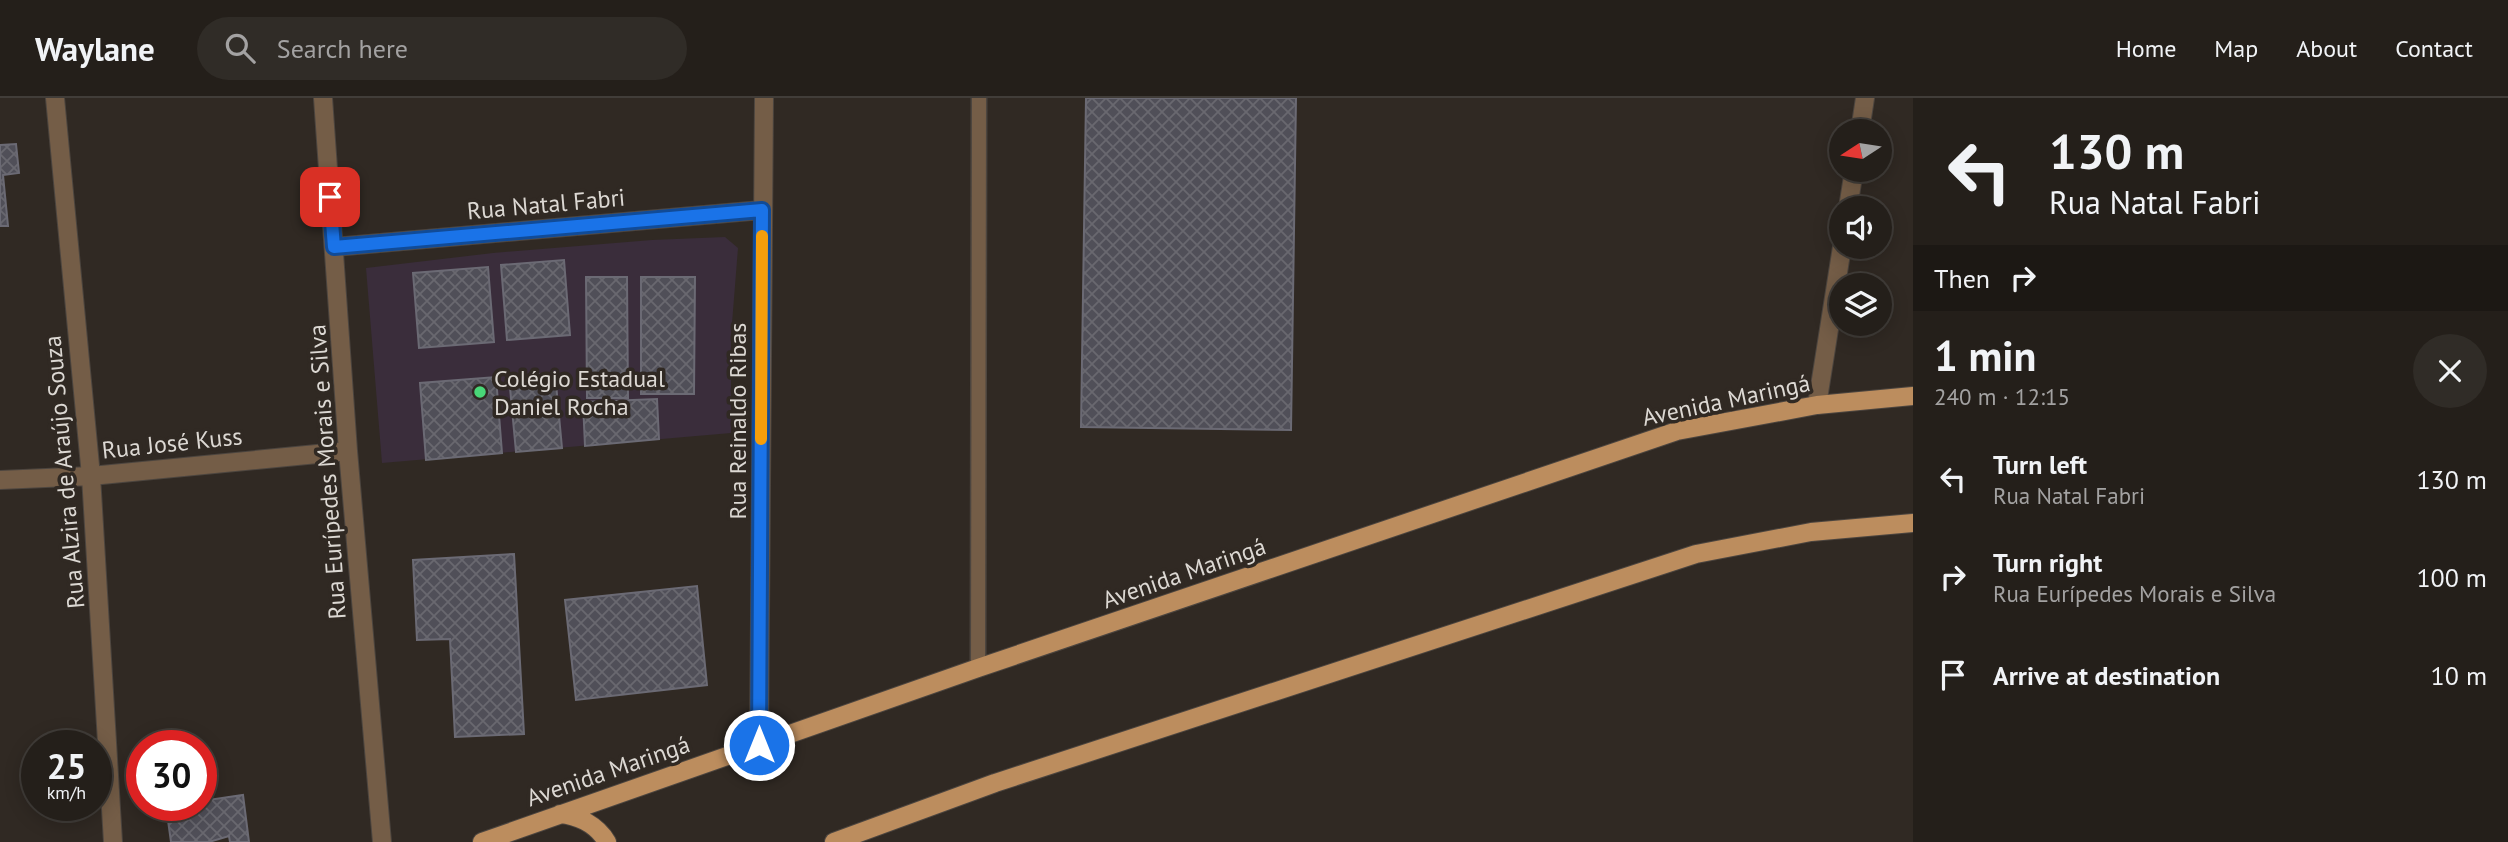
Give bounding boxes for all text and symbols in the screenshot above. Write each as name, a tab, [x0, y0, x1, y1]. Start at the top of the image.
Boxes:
search box	[197, 17, 687, 80]
text: Waylane	[35, 27, 155, 70]
icon: search	[221, 29, 259, 67]
text: Search here	[277, 32, 408, 65]
text: Home	[2116, 33, 2176, 64]
text: Map	[2214, 33, 2258, 64]
text: About	[2296, 33, 2357, 64]
text: Contact	[2395, 33, 2473, 64]
north arrow	[1829, 119, 1892, 182]
map controls	[1829, 119, 1892, 336]
text: 130 m	[2049, 119, 2184, 183]
icon: left	[1934, 126, 2025, 217]
pin	[300, 167, 360, 227]
icon: arrive	[311, 178, 349, 216]
text: Rua Natal Fabri	[2049, 181, 2261, 223]
street label: Rua Natal Fabri	[466, 182, 626, 226]
button: sound	[1829, 196, 1892, 259]
icon: right	[2004, 259, 2042, 297]
text: Then	[1934, 262, 1990, 295]
button: layers	[1829, 273, 1892, 336]
street label: Rua Eurípedes Morais e Silva	[301, 323, 353, 621]
street label: Rua Reinaldo Ribas	[722, 323, 753, 519]
text: 1 min	[1934, 328, 2036, 383]
street label: Rua Alzira de Araújo Souza	[37, 334, 91, 610]
button: close	[2413, 334, 2487, 408]
place label: Colégio Estadual Daniel Rocha	[494, 363, 665, 422]
street label: Avenida Maringá	[1639, 367, 1813, 433]
text: 240 m · 12:15	[1934, 382, 2070, 411]
marker: Colégio Estadual Daniel Rocha	[472, 384, 488, 400]
street label: Rua José Kuss	[100, 420, 244, 466]
text: Turn left	[1993, 448, 2087, 481]
icon: left	[1934, 460, 1972, 498]
text: 130 m	[2416, 463, 2487, 496]
text: Rua Natal Fabri	[1993, 481, 2145, 510]
street label: Avenida Maringá	[1098, 531, 1270, 615]
text: Turn right	[1993, 546, 2102, 579]
icon: right	[1934, 558, 1972, 596]
text: 100 m	[2416, 561, 2487, 594]
text: Rua Eurípedes Morais e Silva	[1993, 579, 2276, 608]
icon: arrive	[1934, 656, 1972, 694]
text: Arrive at destination	[1993, 659, 2220, 692]
text: 10 m	[2431, 659, 2487, 692]
position arrow	[722, 708, 796, 782]
street label: Avenida Maringá	[522, 729, 694, 813]
speed limit sign: 30	[126, 730, 217, 821]
text: 25	[47, 743, 86, 789]
text: km/h	[47, 781, 86, 804]

